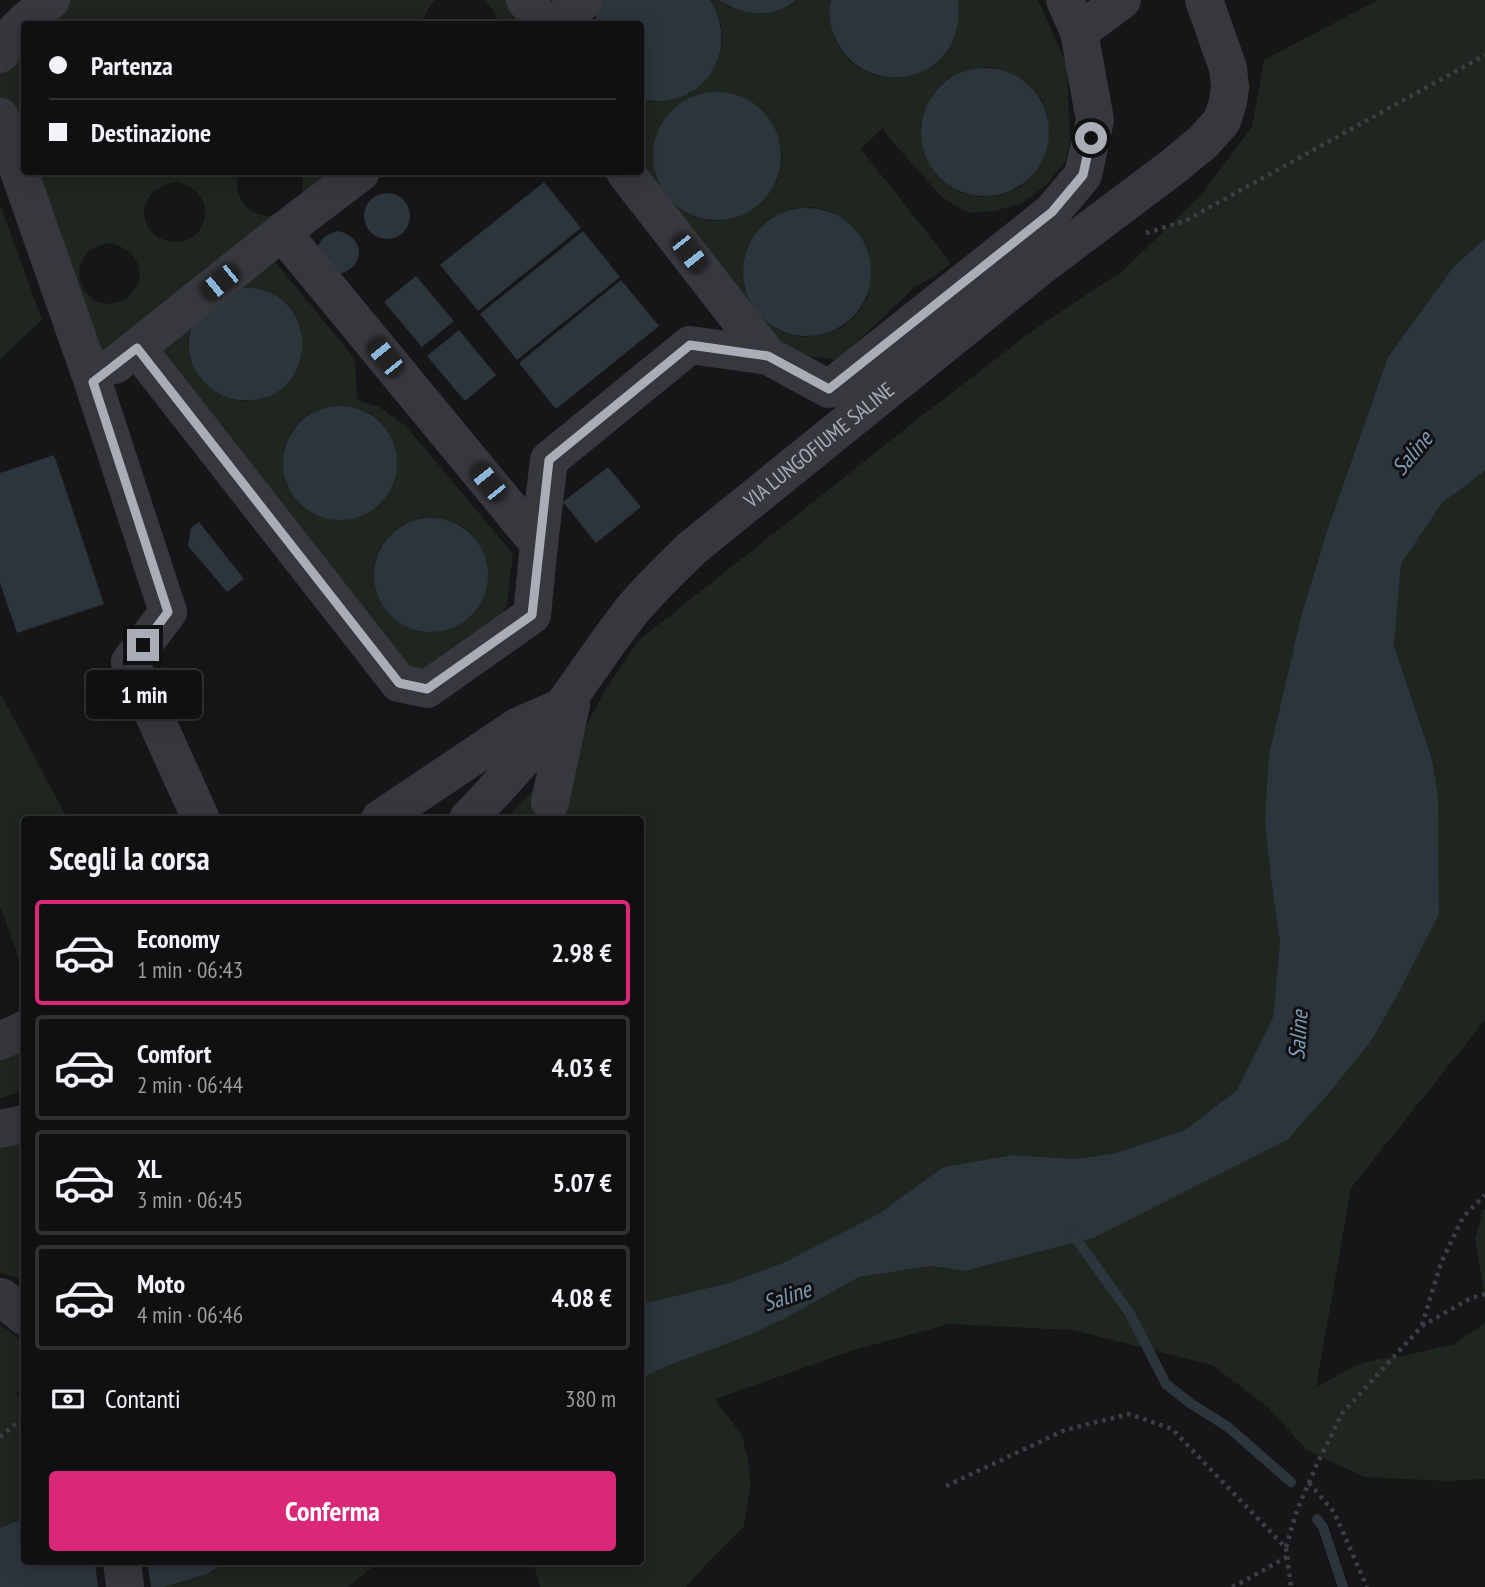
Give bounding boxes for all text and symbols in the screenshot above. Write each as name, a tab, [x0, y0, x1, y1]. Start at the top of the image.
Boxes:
text: Partenza	[91, 49, 173, 82]
text: Destinazione	[91, 116, 211, 149]
route start	[1075, 122, 1107, 154]
car	[668, 230, 711, 276]
car	[198, 261, 243, 303]
car	[364, 334, 407, 380]
street label: VIA LUNGOFIUME SALINE	[738, 376, 900, 514]
water label: Saline	[1385, 423, 1439, 481]
car	[467, 459, 510, 505]
route end	[127, 629, 159, 661]
callout: 1 min	[85, 670, 201, 718]
text: 1 min	[121, 680, 167, 709]
text: Scegli la corsa	[49, 837, 210, 879]
icon: car	[53, 921, 116, 984]
text: Economy	[137, 922, 219, 955]
text: 2.98 €	[551, 936, 612, 969]
text: 1 min · 06:43	[137, 955, 243, 984]
water label: Saline	[1281, 1008, 1314, 1060]
icon: car	[53, 1036, 116, 1099]
text: Comfort	[137, 1037, 211, 1070]
text: 4.03 €	[551, 1051, 612, 1084]
text: 2 min · 06:44	[137, 1070, 243, 1099]
icon: car	[53, 1151, 116, 1214]
text: XL	[137, 1152, 162, 1185]
text: 5.07 €	[553, 1166, 612, 1199]
text: 3 min · 06:45	[137, 1185, 243, 1214]
icon: car	[53, 1266, 116, 1329]
text: Moto	[137, 1267, 185, 1300]
water label: Saline	[759, 1273, 816, 1317]
text: 4.08 €	[551, 1281, 612, 1314]
text: 4 min · 06:46	[137, 1300, 243, 1329]
icon: cash	[49, 1380, 87, 1418]
text: Contanti	[105, 1382, 181, 1415]
text: 380 m	[565, 1384, 616, 1413]
button: Conferma	[49, 1471, 616, 1551]

